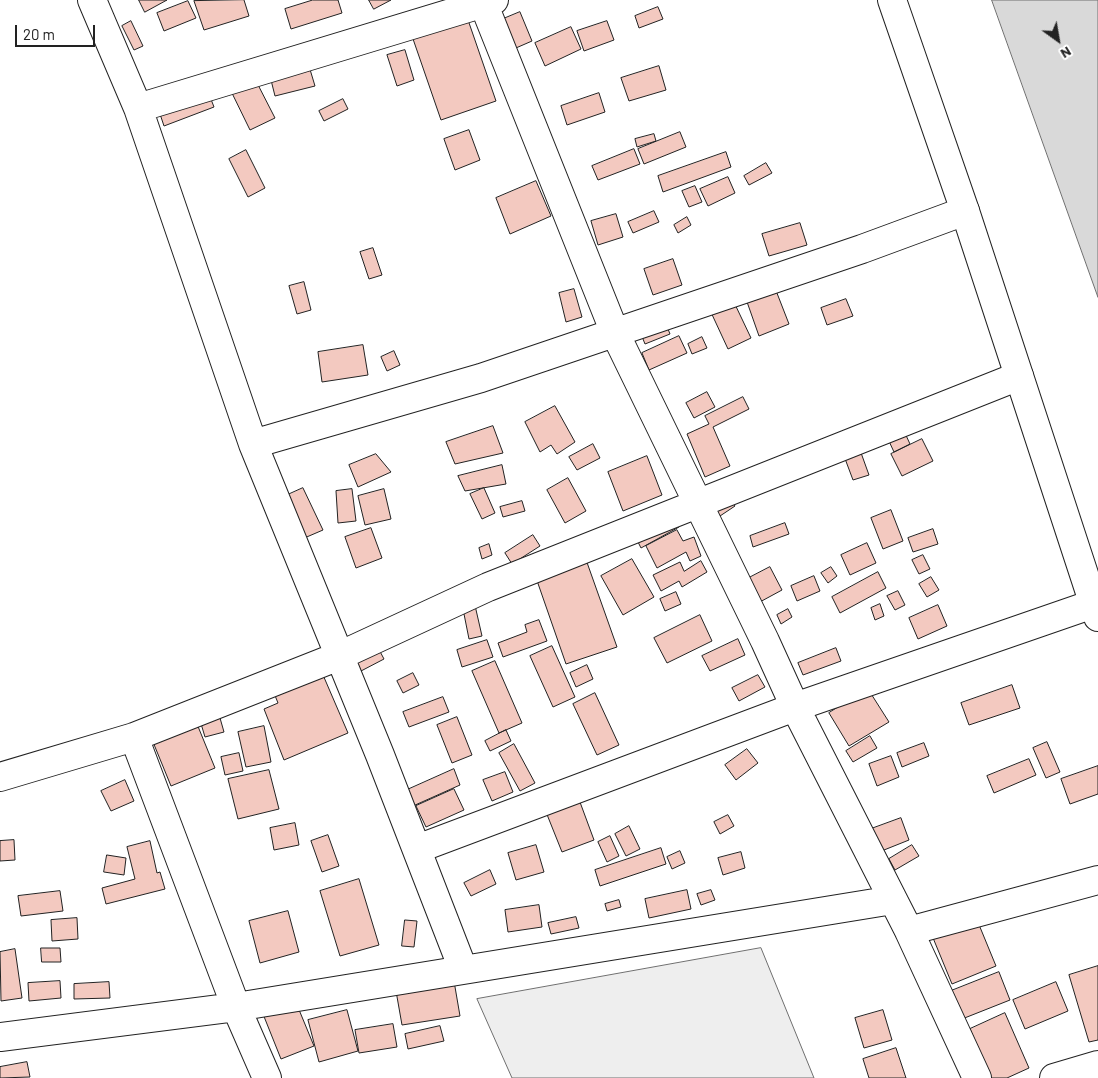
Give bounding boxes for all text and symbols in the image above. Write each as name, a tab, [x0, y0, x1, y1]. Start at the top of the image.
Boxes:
scale bar	[18, 15, 98, 47]
north arrow	[1033, 15, 1083, 65]
text: 20 m	[23, 25, 55, 43]
text: N	[1058, 43, 1075, 63]

